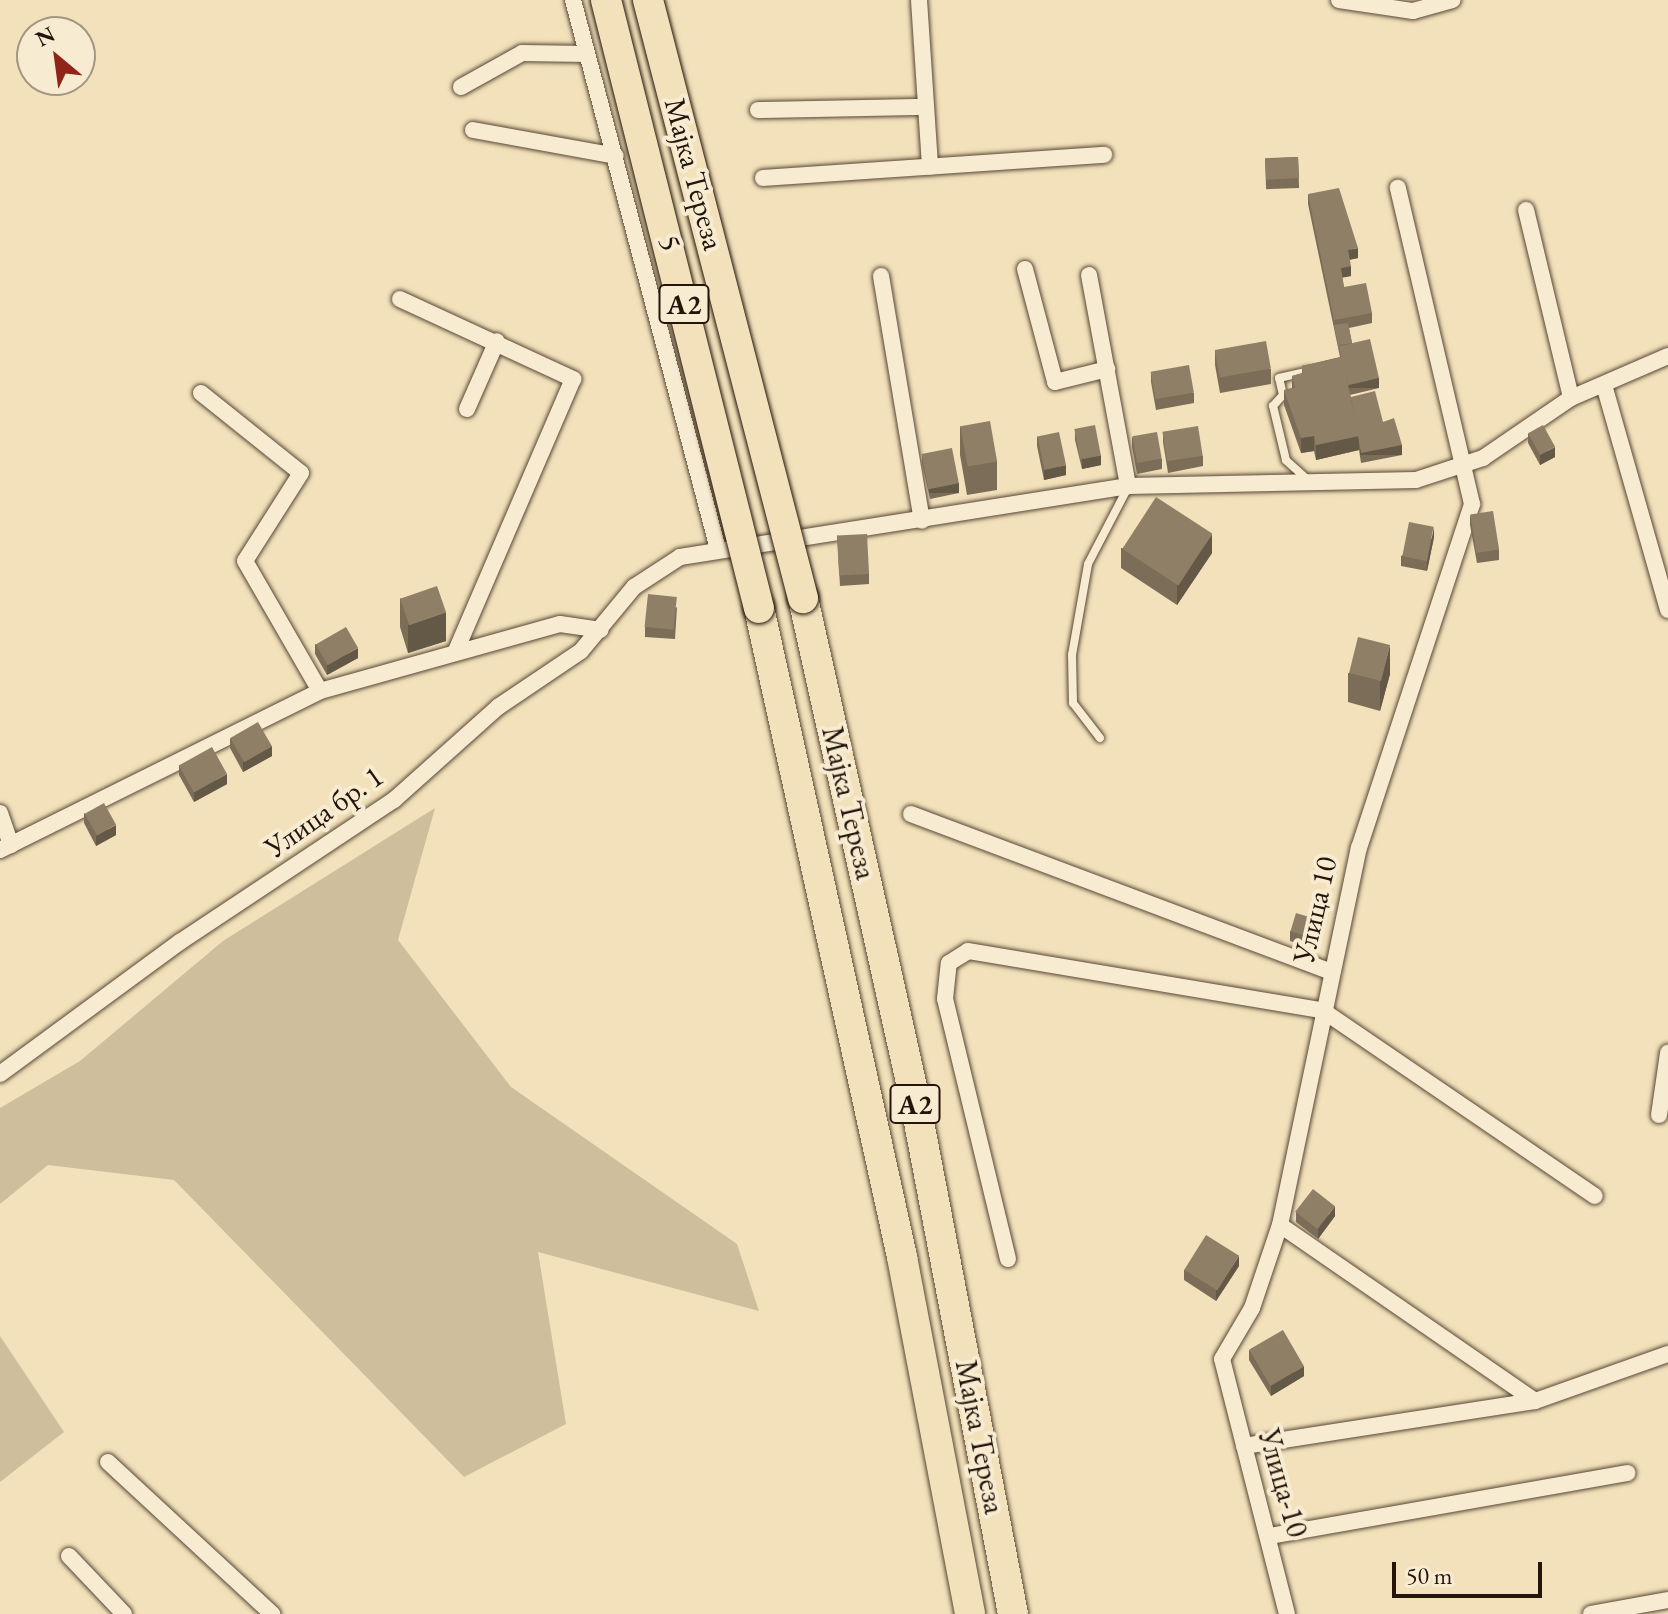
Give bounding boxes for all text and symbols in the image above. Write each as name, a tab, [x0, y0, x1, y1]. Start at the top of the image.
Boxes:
north arrow	[16, 16, 96, 96]
text: N	[30, 19, 60, 53]
street label: Мајка Тереза	[656, 94, 732, 254]
street label: 5	[651, 231, 689, 255]
road number: A2	[658, 280, 710, 328]
street label: Мајка Тереза	[814, 723, 884, 883]
street label: Улица бр. 1	[258, 758, 390, 866]
street label: Улица 10	[1285, 853, 1345, 967]
road number: A2	[889, 1080, 941, 1128]
street label: Мајка Тереза	[947, 1357, 1013, 1517]
street label: Улица-10	[1250, 1425, 1316, 1541]
scale bar	[1396, 1546, 1546, 1596]
text: 50 m	[1406, 1560, 1453, 1591]

